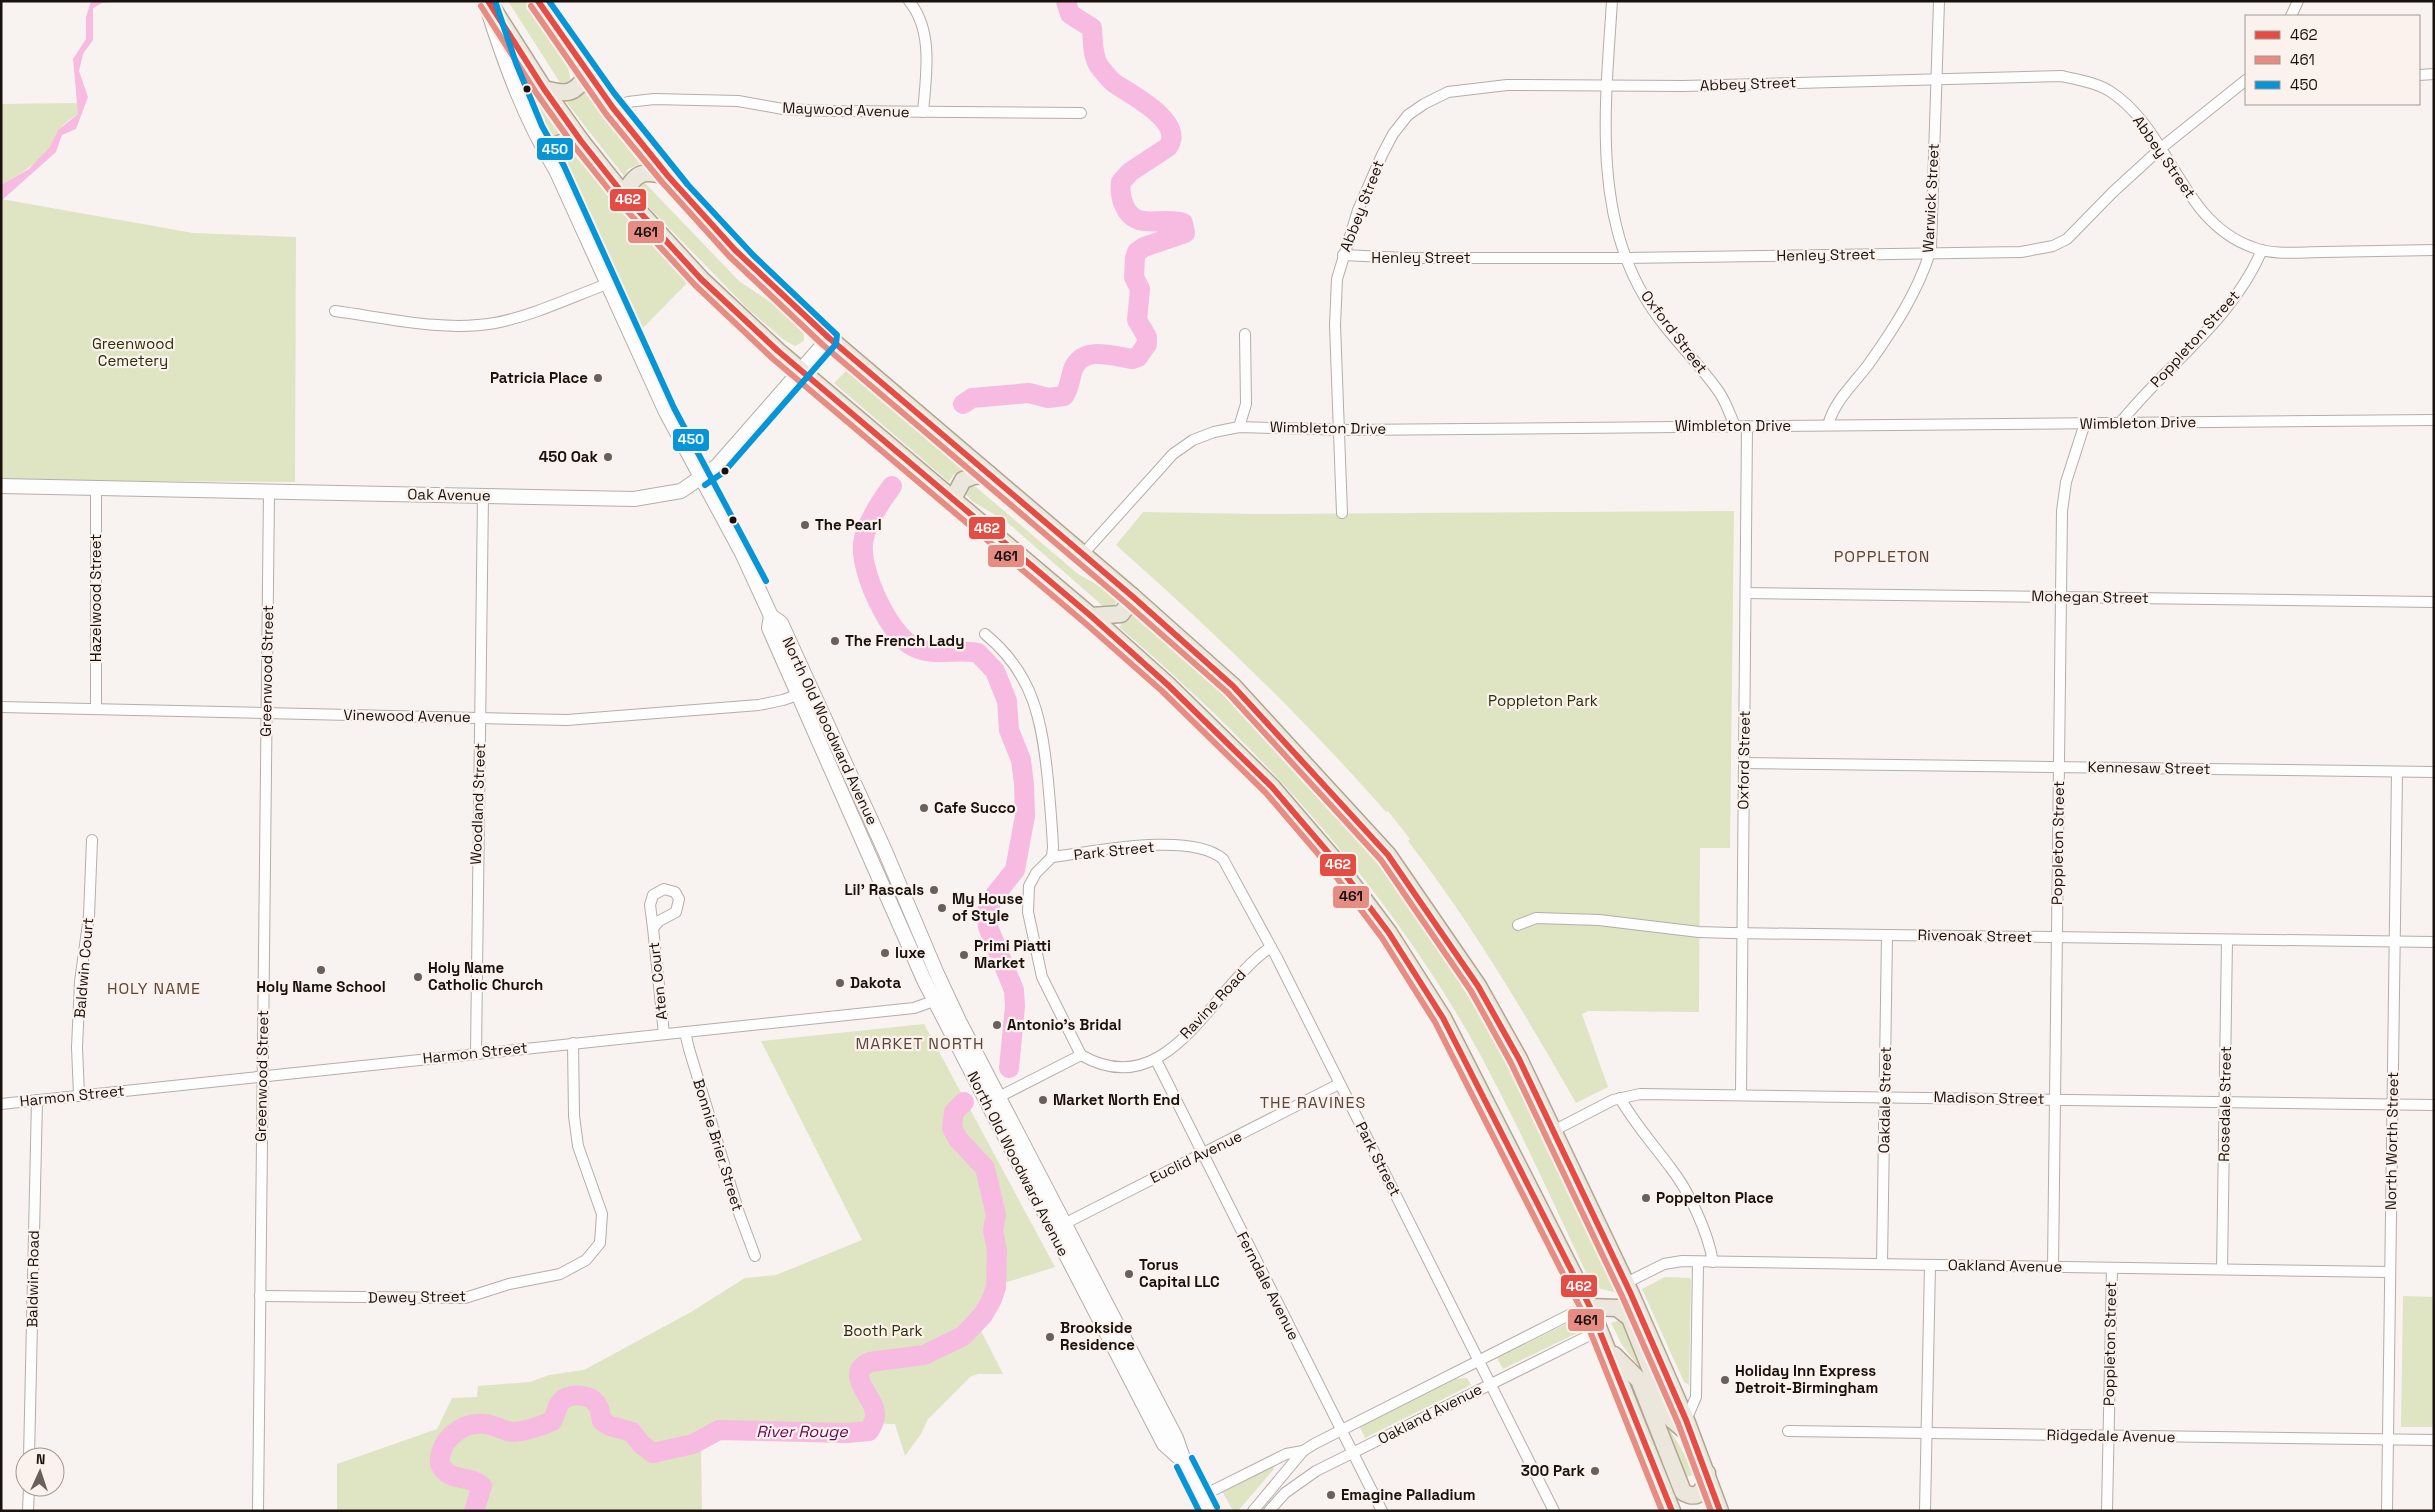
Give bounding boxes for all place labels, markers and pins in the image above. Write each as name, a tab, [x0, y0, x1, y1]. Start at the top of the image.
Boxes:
unlabelled marker	[522, 84, 532, 94]
place label: Patricia Place	[490, 368, 588, 387]
marker: Patricia Place	[592, 372, 604, 384]
place label: 450 Oak	[539, 447, 599, 466]
marker: 450 Oak	[602, 451, 614, 463]
unlabelled marker	[720, 466, 730, 476]
unlabelled marker	[728, 515, 738, 525]
place label: The Pearl	[815, 515, 882, 534]
marker: The Pearl	[799, 519, 811, 531]
place label: The French Lady	[845, 631, 964, 650]
marker: The French Lady	[829, 635, 841, 647]
place label: Cafe Succo	[934, 798, 1016, 817]
marker: Cafe Succo	[918, 802, 930, 814]
place label: Lil' Rascals	[844, 880, 924, 899]
marker: Lil' Rascals	[928, 884, 940, 896]
place label: My House of Style	[952, 889, 1023, 925]
marker: My House of Style	[936, 902, 948, 914]
place label: Primi Piatti Market	[974, 936, 1051, 972]
place label: luxe	[895, 943, 926, 962]
marker: luxe	[879, 947, 891, 959]
marker: Primi Piatti Market	[958, 949, 970, 961]
place label: Holy Name Catholic Church	[428, 958, 543, 994]
marker: Holy Name School	[315, 964, 327, 976]
marker: Holy Name Catholic Church	[412, 971, 424, 983]
place label: Dakota	[850, 973, 901, 992]
place label: Holy Name School	[256, 977, 386, 996]
marker: Dakota	[834, 977, 846, 989]
place label: Antonio's Bridal	[1007, 1015, 1121, 1034]
marker: Antonio's Bridal	[991, 1019, 1003, 1031]
place label: Market North End	[1053, 1090, 1180, 1109]
marker: Market North End	[1037, 1094, 1049, 1106]
place label: Poppelton Place	[1656, 1188, 1774, 1207]
marker: Poppelton Place	[1640, 1192, 1652, 1204]
place label: Torus Capital LLC	[1139, 1255, 1220, 1291]
marker: Torus Capital LLC	[1123, 1268, 1135, 1280]
place label: Brookside Residence	[1060, 1318, 1135, 1354]
marker: Brookside Residence	[1044, 1331, 1056, 1343]
place label: Holiday Inn Express Detroit-Birmingham	[1735, 1361, 1878, 1397]
marker: Holiday Inn Express Detroit-Birmingham	[1719, 1374, 1731, 1386]
place label: 300 Park	[1521, 1461, 1586, 1480]
marker: 300 Park	[1589, 1465, 1601, 1477]
place label: Emagine Palladium	[1341, 1485, 1476, 1504]
marker: Emagine Palladium	[1325, 1489, 1337, 1501]

